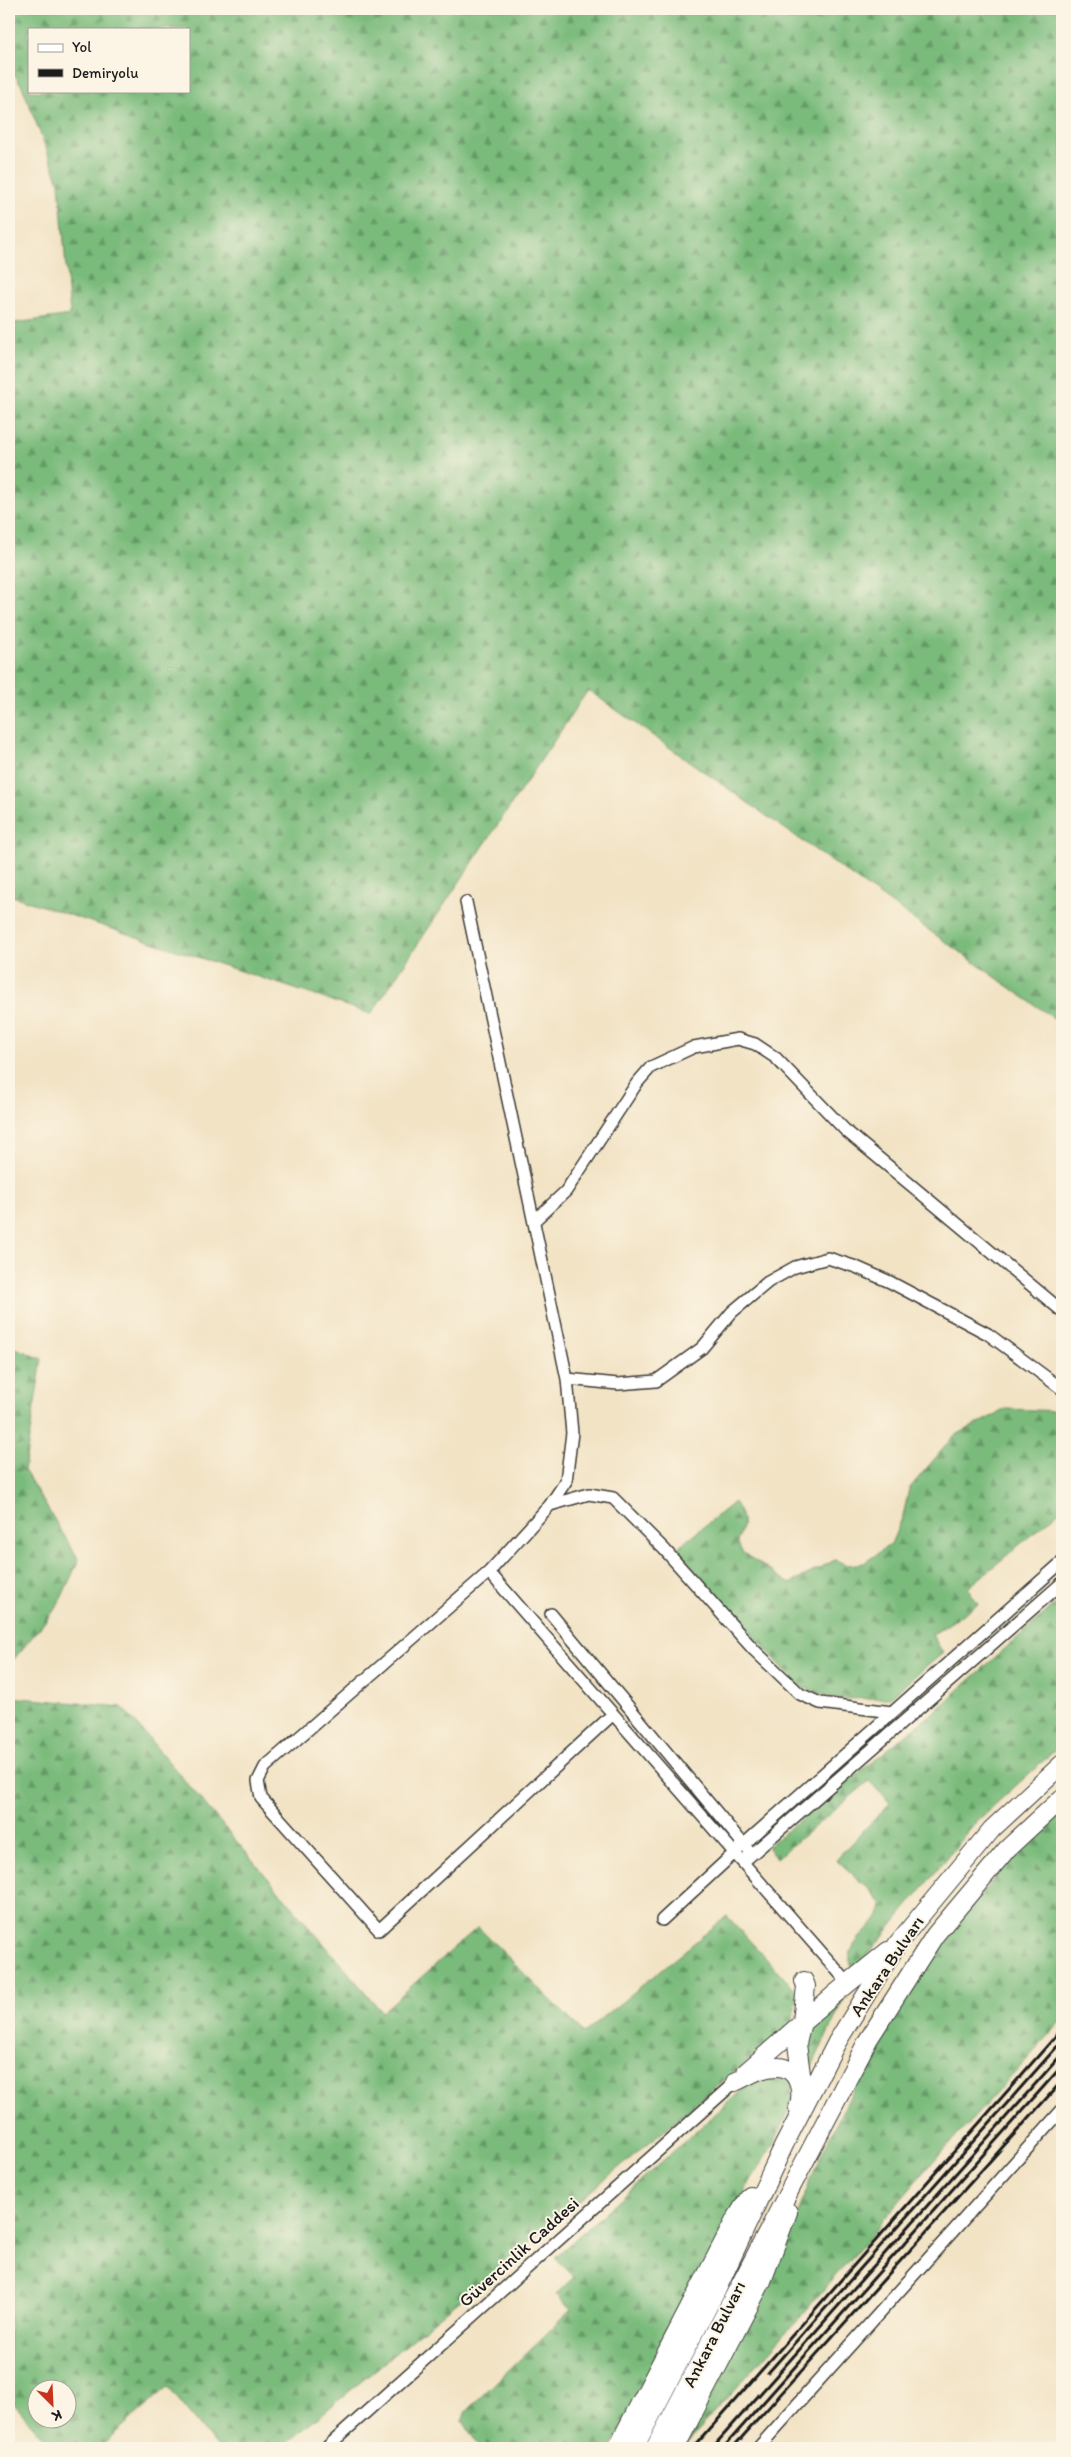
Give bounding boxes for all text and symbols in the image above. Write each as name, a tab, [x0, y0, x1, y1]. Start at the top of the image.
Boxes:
legend	[28, 28, 190, 92]
text: Yol	[72, 38, 92, 56]
text: Demiryolu	[72, 64, 138, 82]
street label: Ankara Bulvarı	[845, 1912, 929, 2020]
street label: Güvercinlik Caddesi	[454, 2192, 584, 2312]
street label: Ankara Bulvarı	[678, 2277, 750, 2391]
north arrow	[28, 2380, 78, 2430]
text: K	[49, 2406, 65, 2425]

